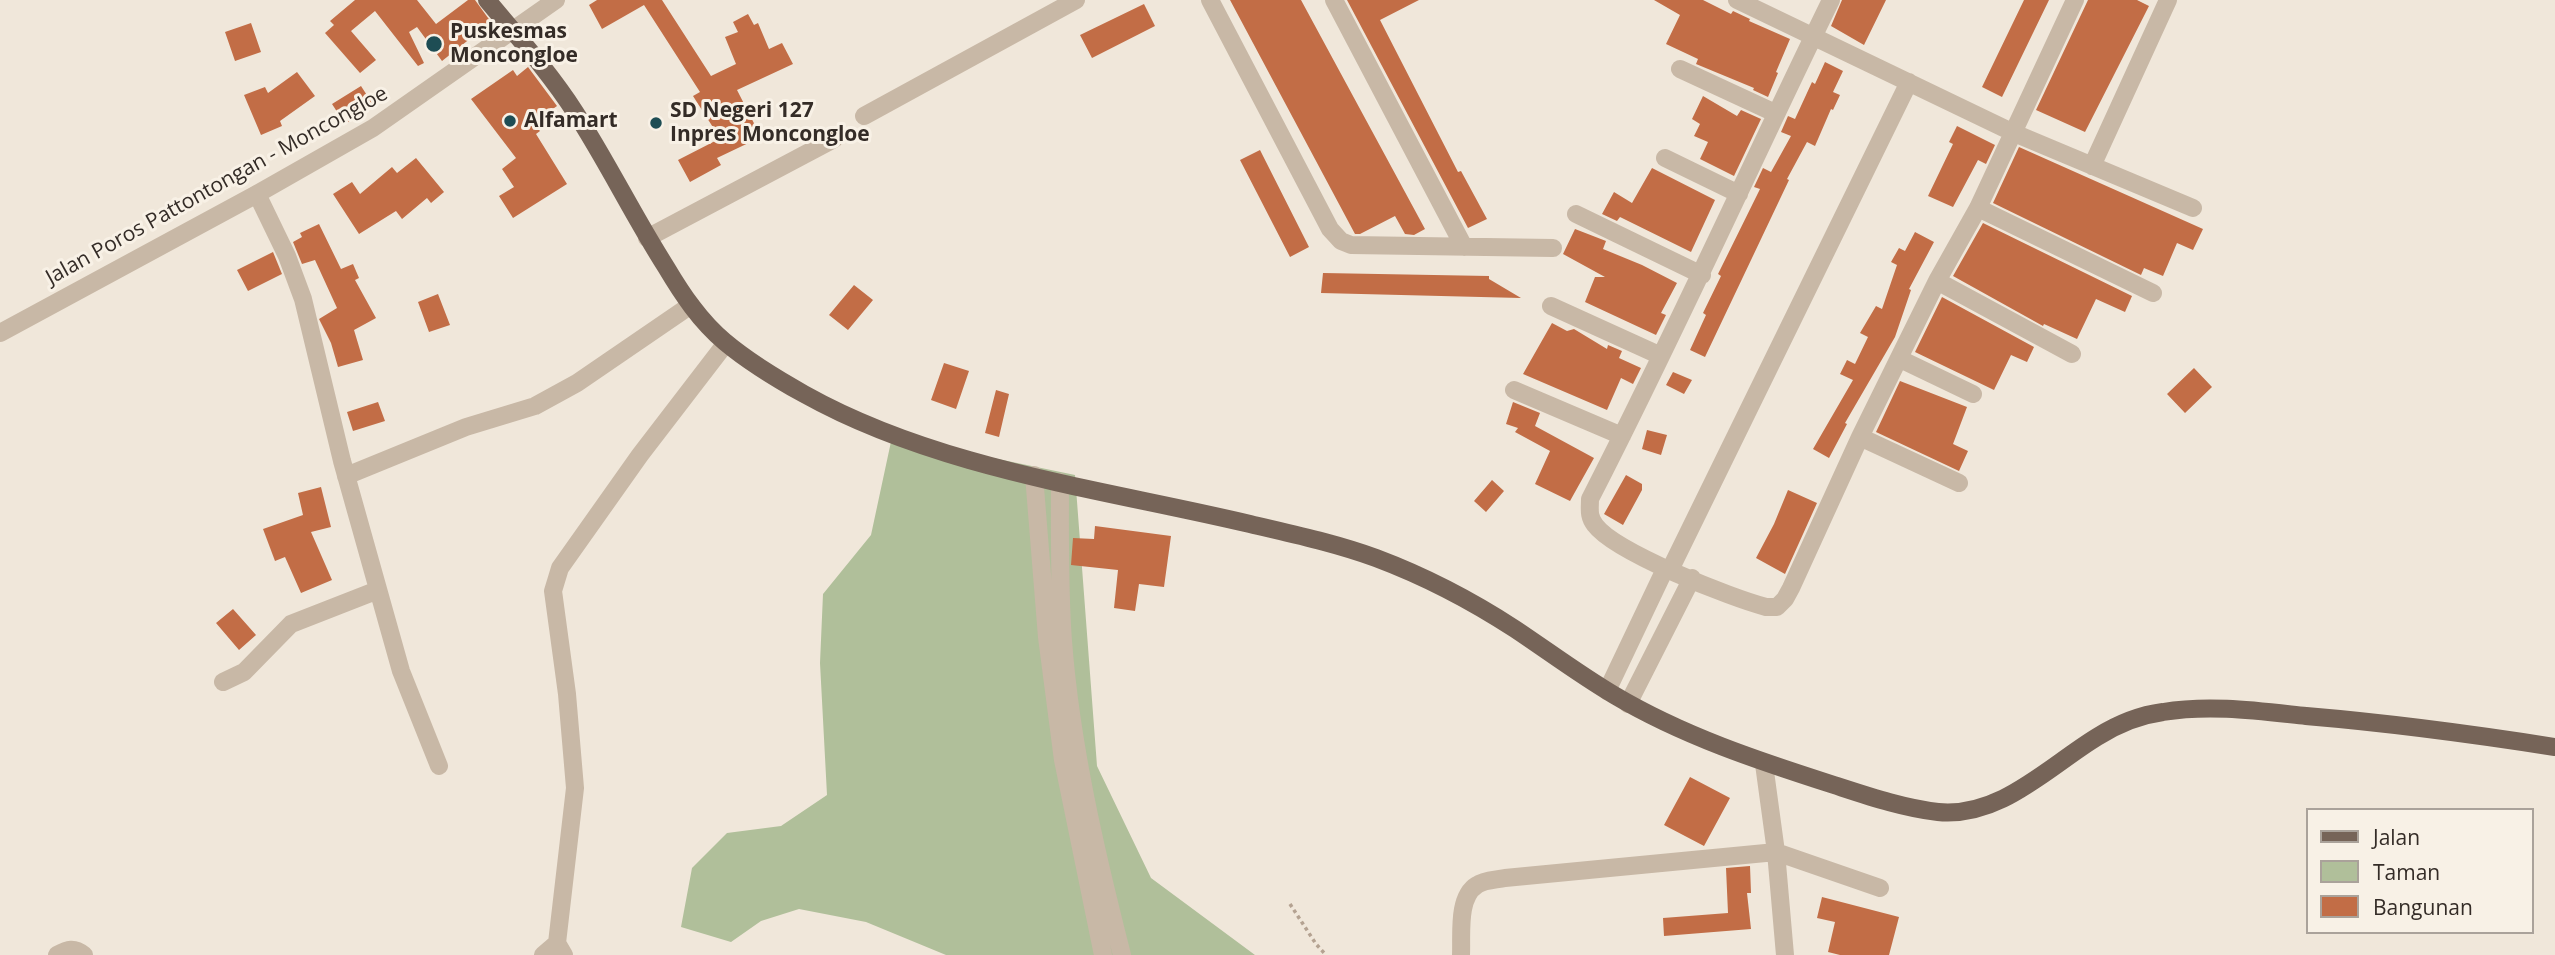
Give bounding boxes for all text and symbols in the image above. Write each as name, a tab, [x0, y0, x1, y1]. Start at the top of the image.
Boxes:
place label: Puskesmas Moncongloe	[450, 19, 578, 69]
marker: Puskesmas Moncongloe	[424, 34, 444, 54]
street label: Jalan Poros Pattontongan - Moncongloe	[42, 81, 392, 291]
place label: SD Negeri 127 Inpres Moncongloe	[670, 98, 870, 148]
place label: Alfamart	[524, 108, 618, 134]
marker: Alfamart	[502, 113, 518, 129]
marker: SD Negeri 127 Inpres Moncongloe	[648, 115, 664, 131]
legend	[2306, 808, 2534, 934]
text: Jalan	[2373, 823, 2420, 851]
text: Taman	[2373, 858, 2440, 886]
text: Bangunan	[2373, 893, 2473, 921]

